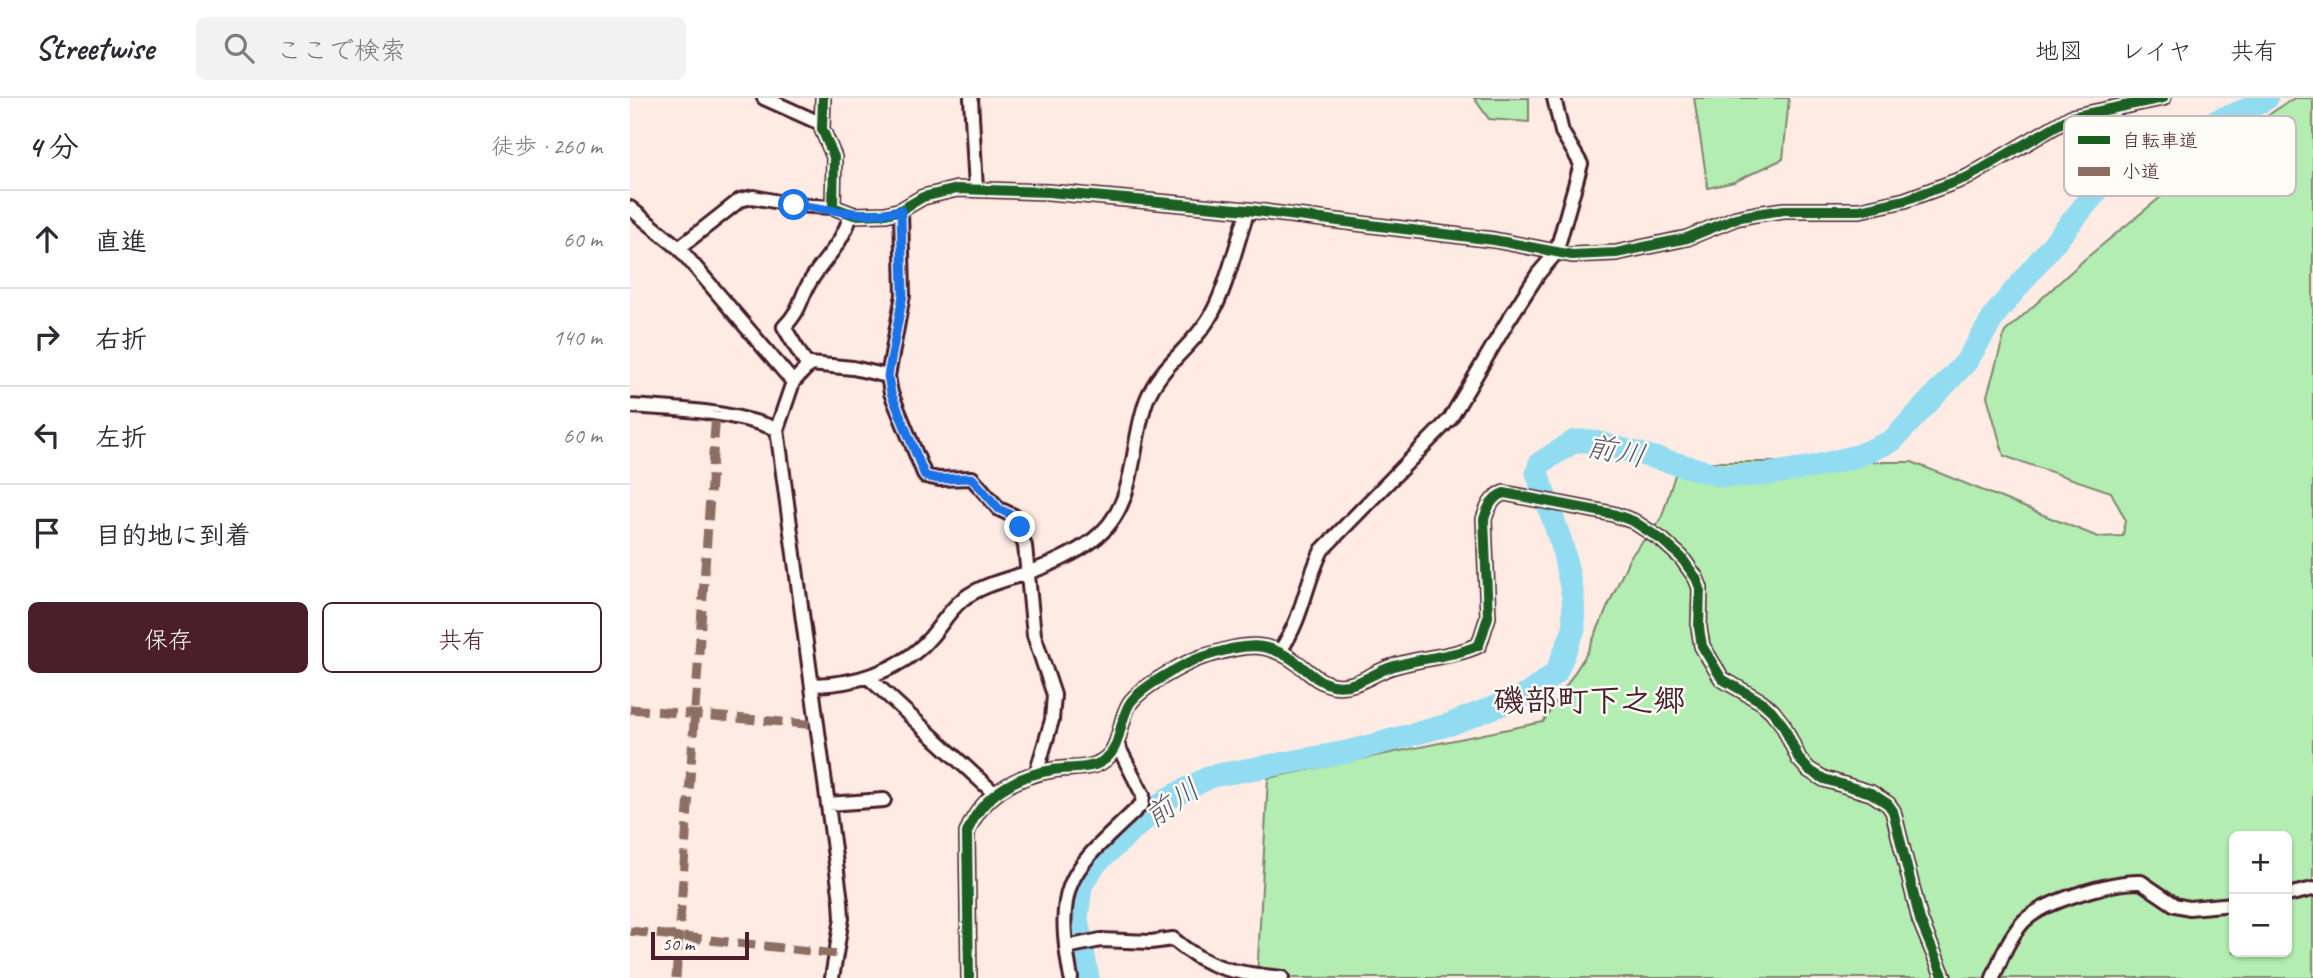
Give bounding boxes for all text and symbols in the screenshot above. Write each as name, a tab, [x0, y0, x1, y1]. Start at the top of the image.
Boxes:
search box	[196, 17, 686, 80]
text: Streetwise	[35, 27, 154, 69]
icon: search	[220, 29, 258, 67]
text: ここで検索	[276, 34, 406, 67]
text: 地図	[2035, 36, 2083, 66]
text: レイヤ	[2121, 36, 2192, 66]
text: 共有	[2230, 36, 2278, 66]
legend	[2064, 116, 2296, 196]
text: 4 分	[28, 128, 79, 166]
text: 自転車道	[2122, 129, 2198, 153]
text: 徒歩 · 260 m	[491, 132, 602, 161]
text: 小道	[2122, 160, 2160, 184]
route start	[778, 189, 809, 220]
icon: ahead	[28, 220, 66, 258]
text: 直進	[95, 225, 147, 258]
text: 60 m	[563, 225, 602, 254]
icon: right	[28, 318, 66, 356]
text: 右折	[95, 323, 147, 356]
text: 140 m	[553, 323, 602, 352]
icon: left	[28, 416, 66, 454]
text: 左折	[95, 421, 147, 454]
text: 60 m	[563, 421, 602, 450]
water label: 前川	[1583, 427, 1649, 475]
route end	[1004, 511, 1035, 542]
icon: arrive	[28, 514, 66, 552]
text: 目的地に到着	[95, 519, 251, 552]
button: 保存	[28, 602, 308, 673]
button: 共有	[322, 602, 602, 673]
district label: 磯部町下之郷	[1493, 680, 1685, 721]
water label: 前川	[1137, 770, 1207, 836]
map controls	[2229, 831, 2292, 957]
button: +	[2229, 831, 2292, 894]
button: −	[2229, 894, 2292, 957]
scale bar	[651, 929, 749, 961]
text: 50 m	[662, 932, 694, 956]

